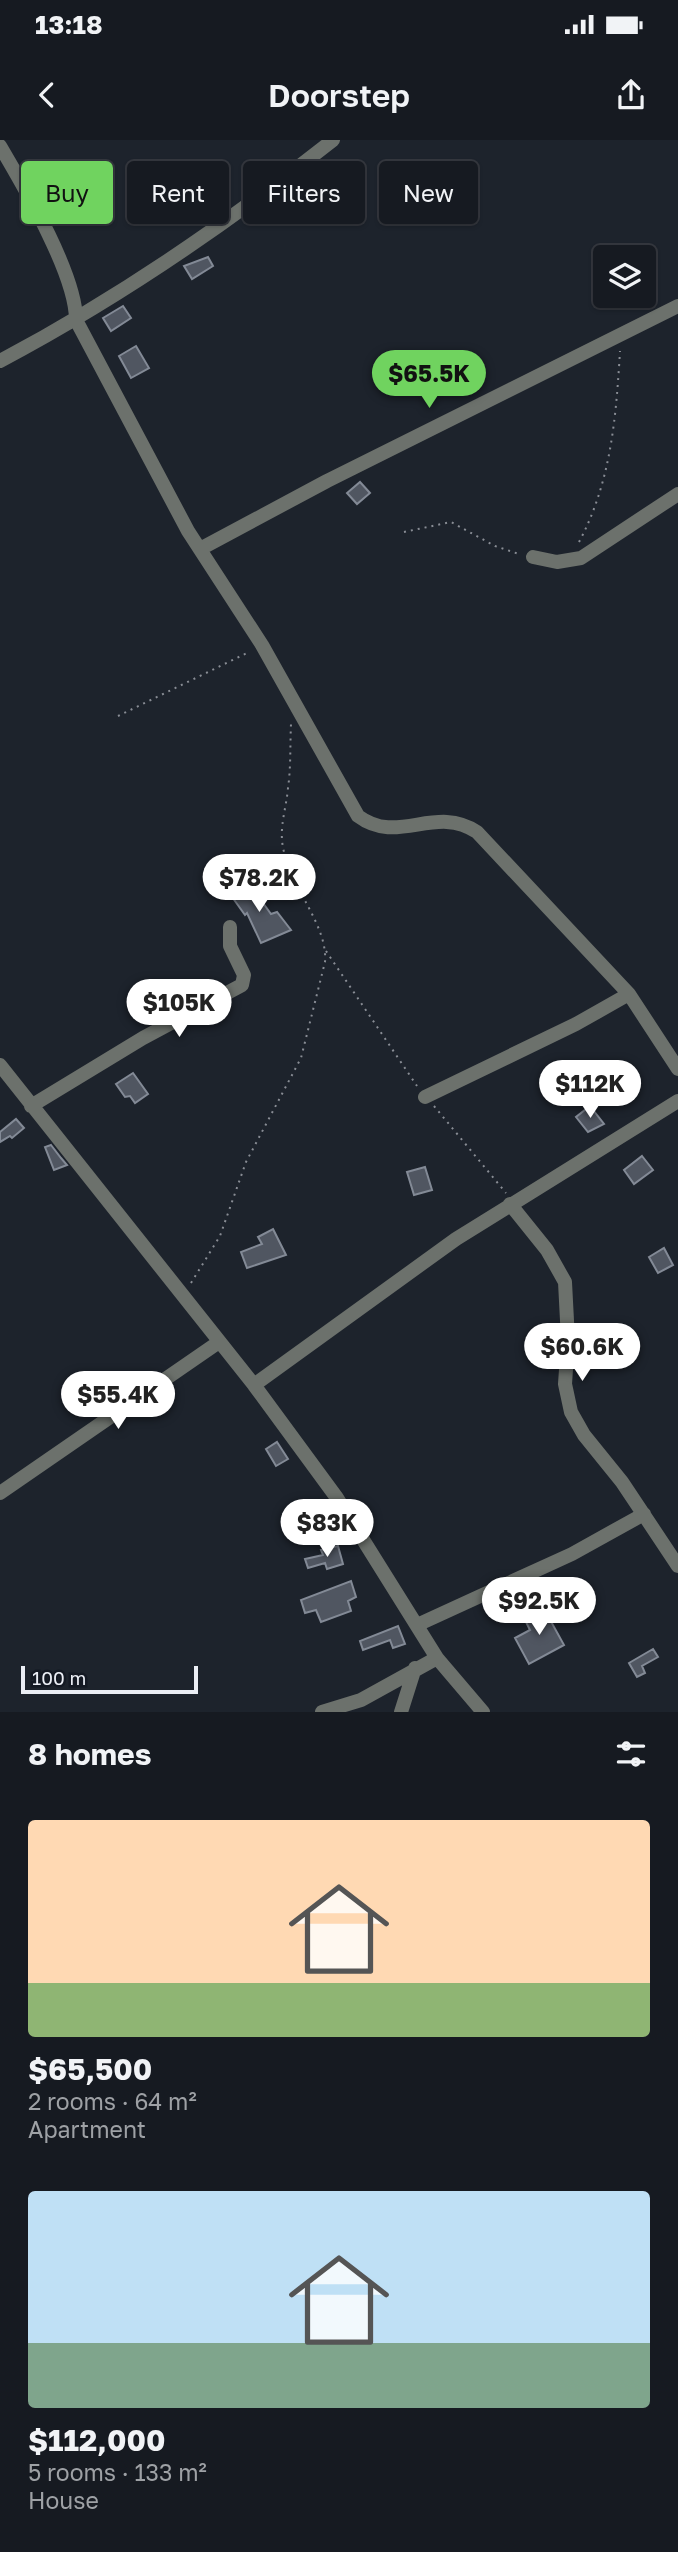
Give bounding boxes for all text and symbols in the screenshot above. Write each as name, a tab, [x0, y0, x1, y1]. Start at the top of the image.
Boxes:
text: 13:18	[35, 9, 103, 40]
icon: back	[28, 76, 66, 114]
text: Doorstep	[268, 76, 410, 114]
icon: share	[612, 76, 650, 114]
chip: Buy	[21, 161, 113, 224]
chip: Rent	[127, 161, 229, 224]
chip: Filters	[243, 161, 365, 224]
chip: New	[379, 161, 478, 224]
map controls	[593, 245, 656, 308]
button: layers	[593, 245, 656, 308]
pin: $65.5K	[372, 350, 486, 410]
text: $65.5K	[388, 359, 470, 387]
pin: $78.2K	[202, 854, 316, 914]
text: $78.2K	[219, 863, 299, 891]
pin: $105K	[130, 979, 228, 1039]
text: $105K	[143, 988, 215, 1016]
pin: $112K	[541, 1060, 639, 1120]
text: $112K	[555, 1069, 625, 1097]
pin: $60.6K	[525, 1324, 639, 1383]
text: $60.6K	[540, 1332, 624, 1360]
pin: $55.4K	[61, 1372, 175, 1431]
text: $55.4K	[77, 1380, 159, 1408]
pin: $83K	[286, 1500, 368, 1559]
text: $83K	[297, 1508, 357, 1536]
pin: $92.5K	[482, 1578, 596, 1637]
text: $92.5K	[498, 1586, 580, 1614]
scale bar	[21, 1663, 198, 1695]
text: 100 m	[32, 1666, 86, 1689]
icon: filters	[612, 1735, 650, 1773]
text: 8 homes	[28, 1736, 152, 1772]
icon: home	[276, 1866, 402, 1992]
text: $65,500	[28, 2051, 152, 2087]
text: 2 rooms · 64 m²	[28, 2087, 197, 2115]
text: Apartment	[28, 2115, 146, 2143]
icon: home	[276, 2237, 402, 2363]
text: $112,000	[28, 2422, 165, 2458]
text: 5 rooms · 133 m²	[28, 2458, 207, 2486]
text: House	[28, 2486, 99, 2514]

